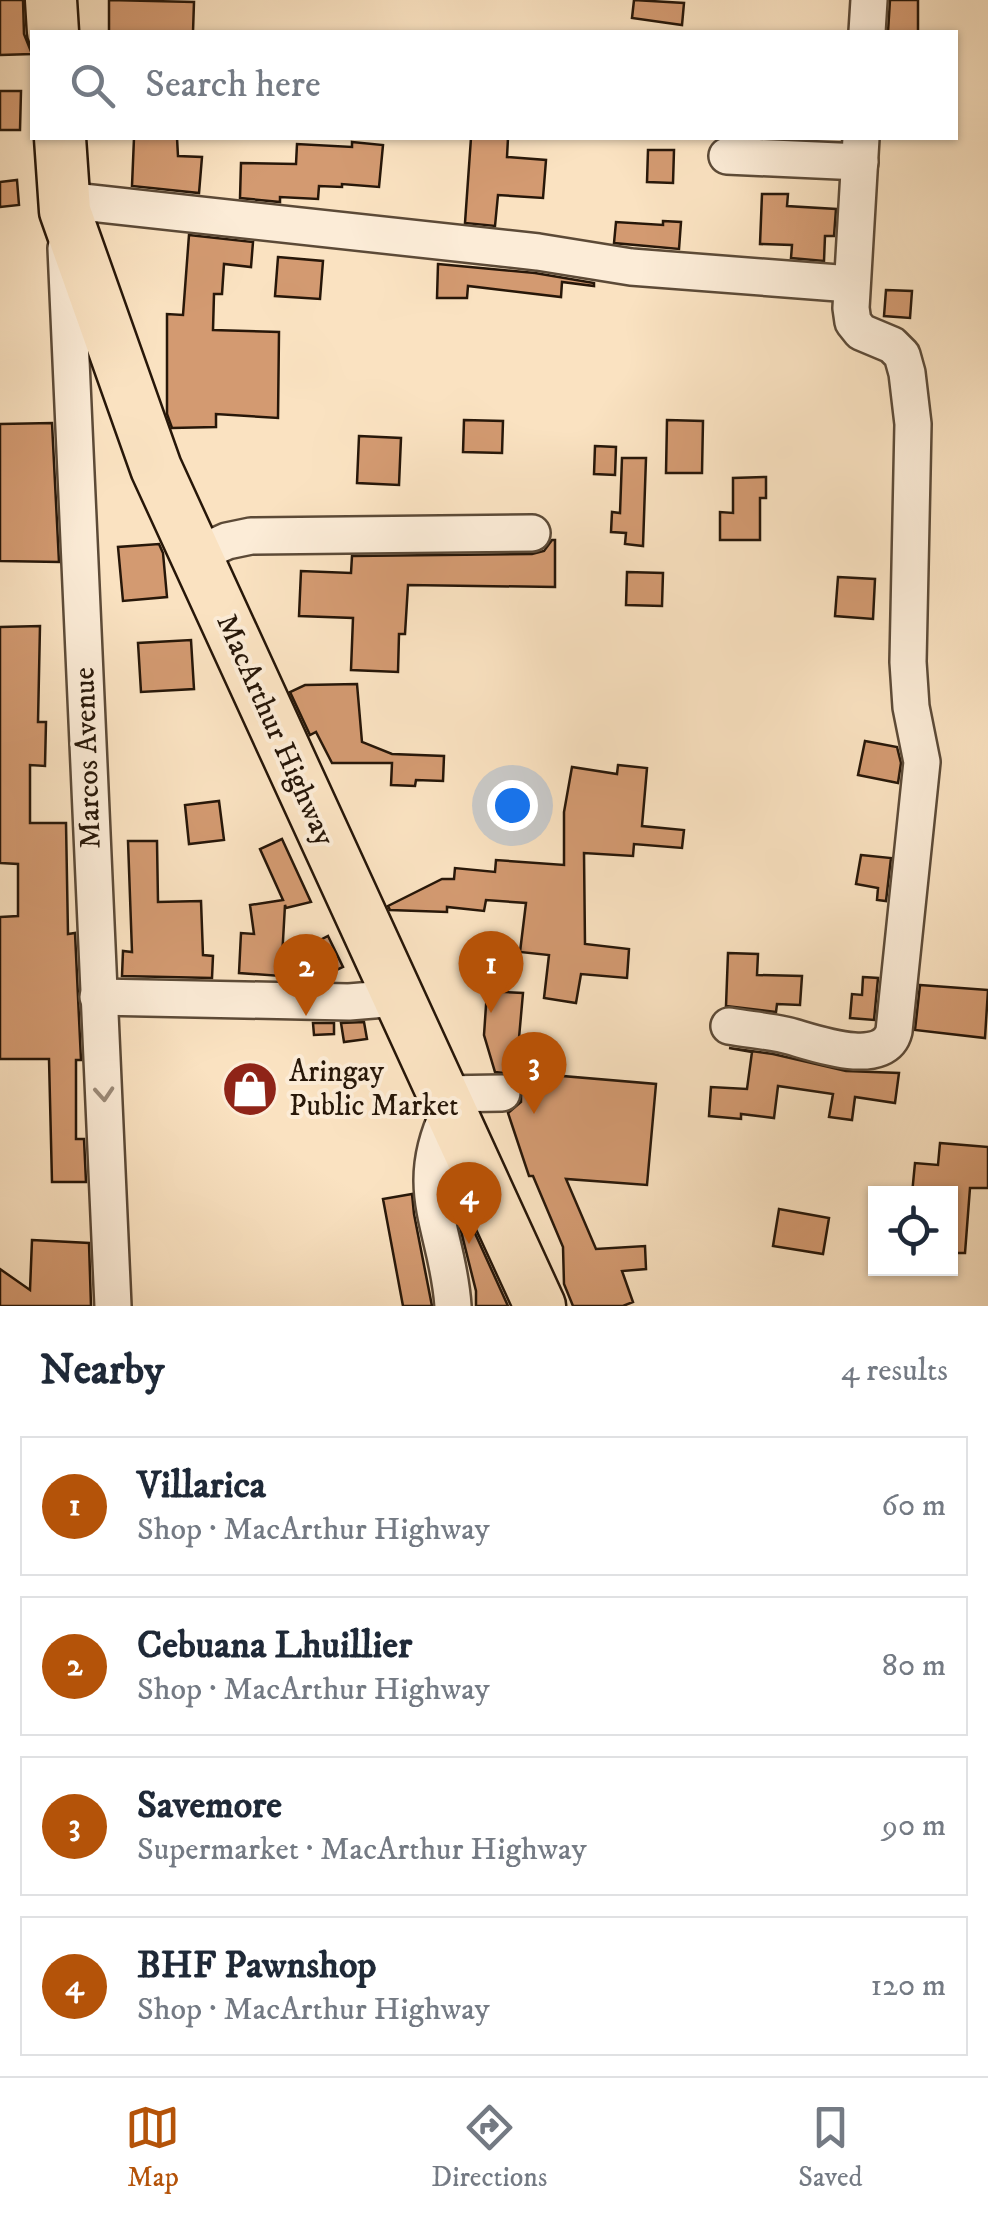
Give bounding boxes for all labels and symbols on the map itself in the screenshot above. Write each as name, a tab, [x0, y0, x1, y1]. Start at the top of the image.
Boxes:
street label: MacArthur Highway	[207, 608, 343, 852]
street label: Marcos Avenue	[66, 667, 110, 849]
your location	[487, 780, 538, 831]
pin: 1	[458, 930, 524, 1013]
pin: 2	[274, 934, 338, 1016]
pin: 3	[502, 1032, 566, 1114]
place label: Aringay Public Market	[289, 1054, 459, 1125]
shop icon: Aringay Public Market	[220, 1059, 280, 1119]
one-way arrow	[92, 1087, 114, 1103]
pin: 4	[436, 1162, 502, 1244]

